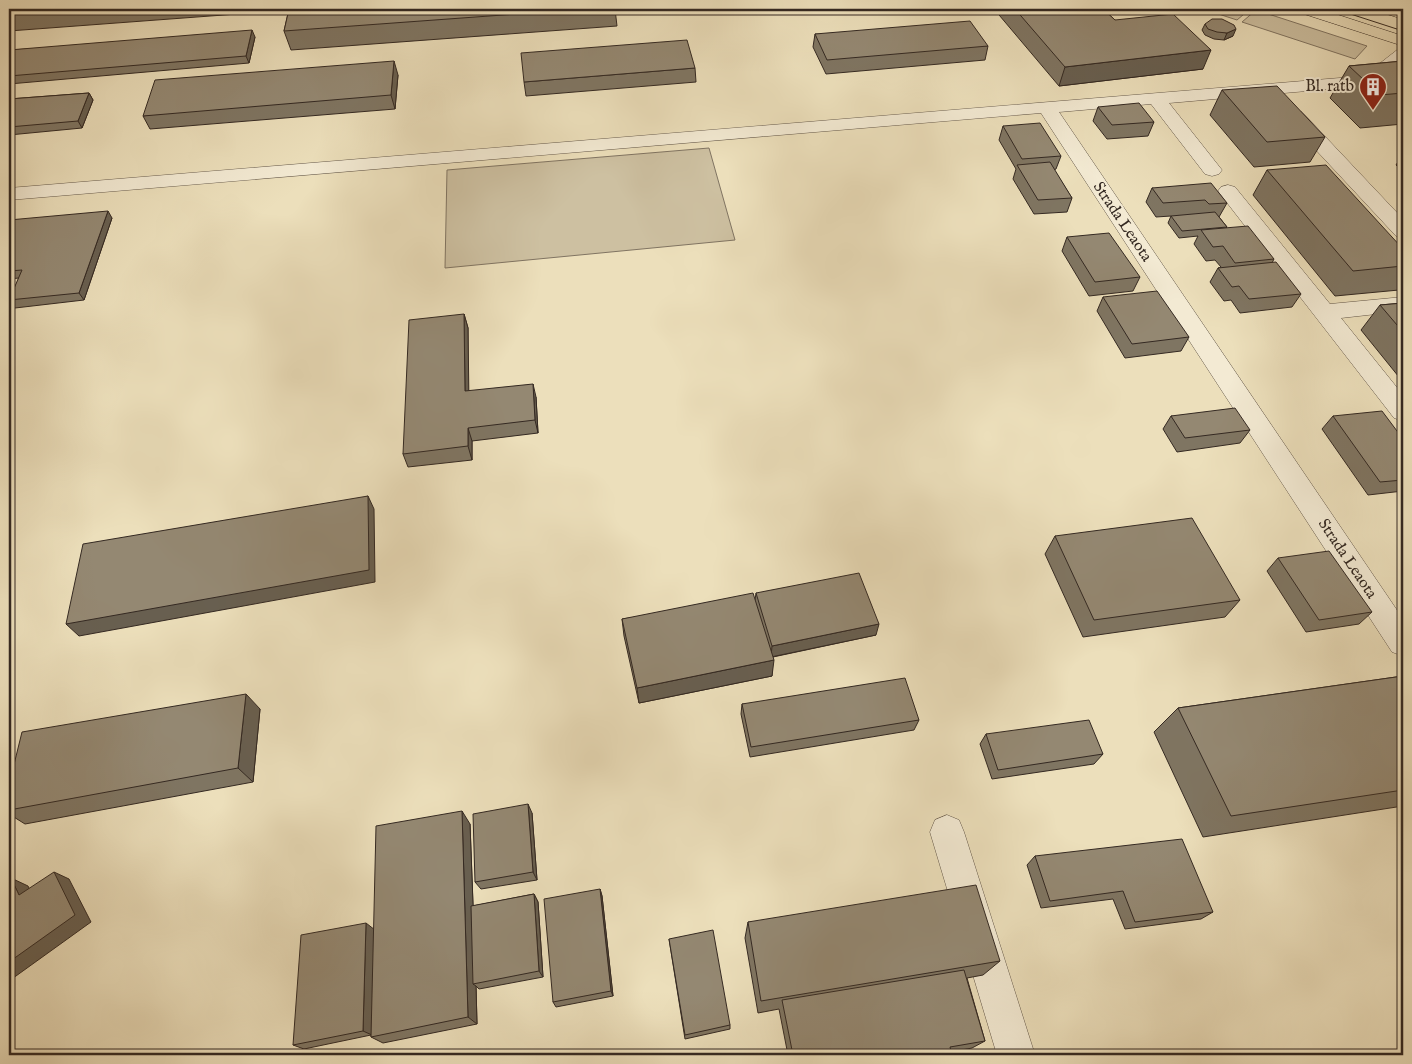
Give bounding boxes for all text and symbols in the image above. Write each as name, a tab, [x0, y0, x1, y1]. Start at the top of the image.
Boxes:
building icon: Bl. ratb	[1358, 72, 1388, 111]
place label: Bl. ratb	[1305, 77, 1354, 97]
street label: Strada Leaota	[1088, 178, 1156, 266]
street label: Strada Leaota	[1313, 515, 1381, 603]

